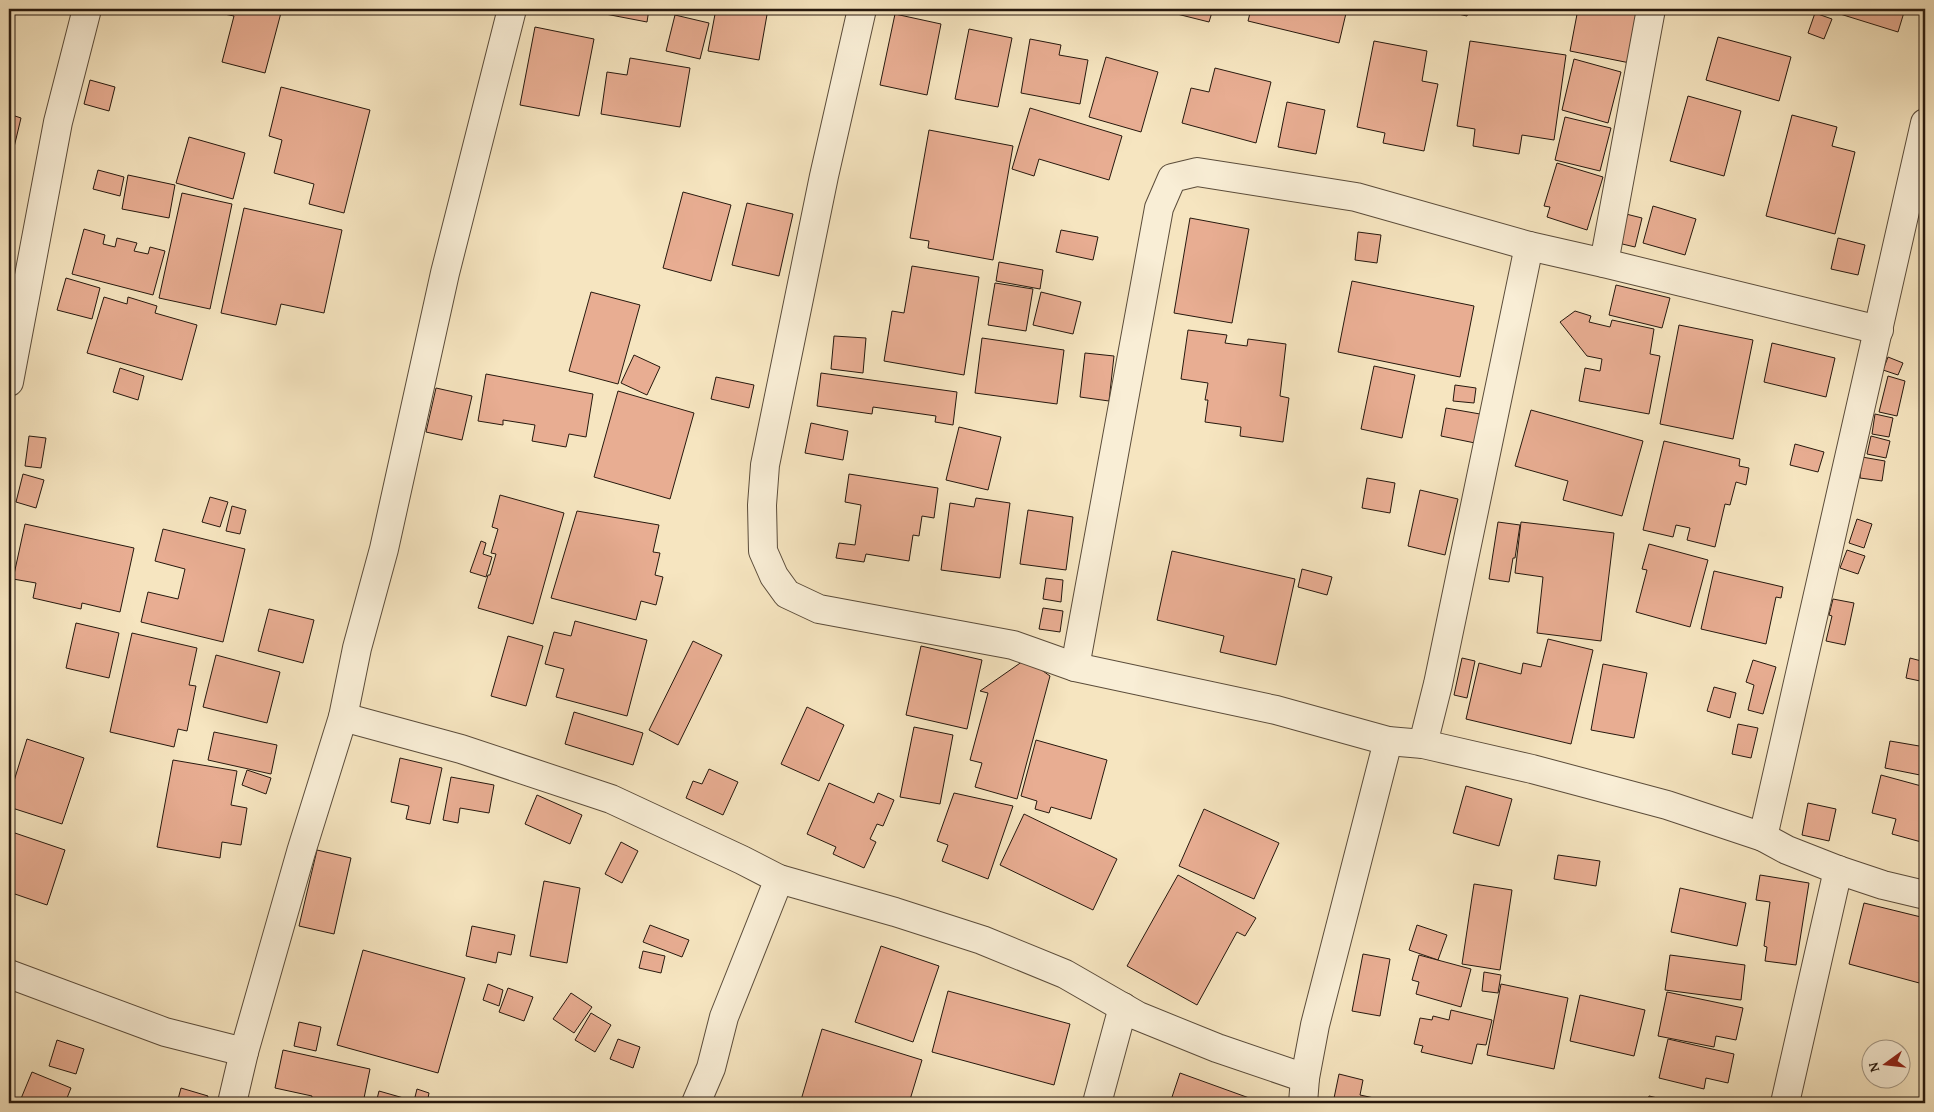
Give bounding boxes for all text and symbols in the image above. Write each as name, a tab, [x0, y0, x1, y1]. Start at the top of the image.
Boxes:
north arrow	[1862, 1040, 1912, 1090]
text: N	[1862, 1060, 1884, 1074]

